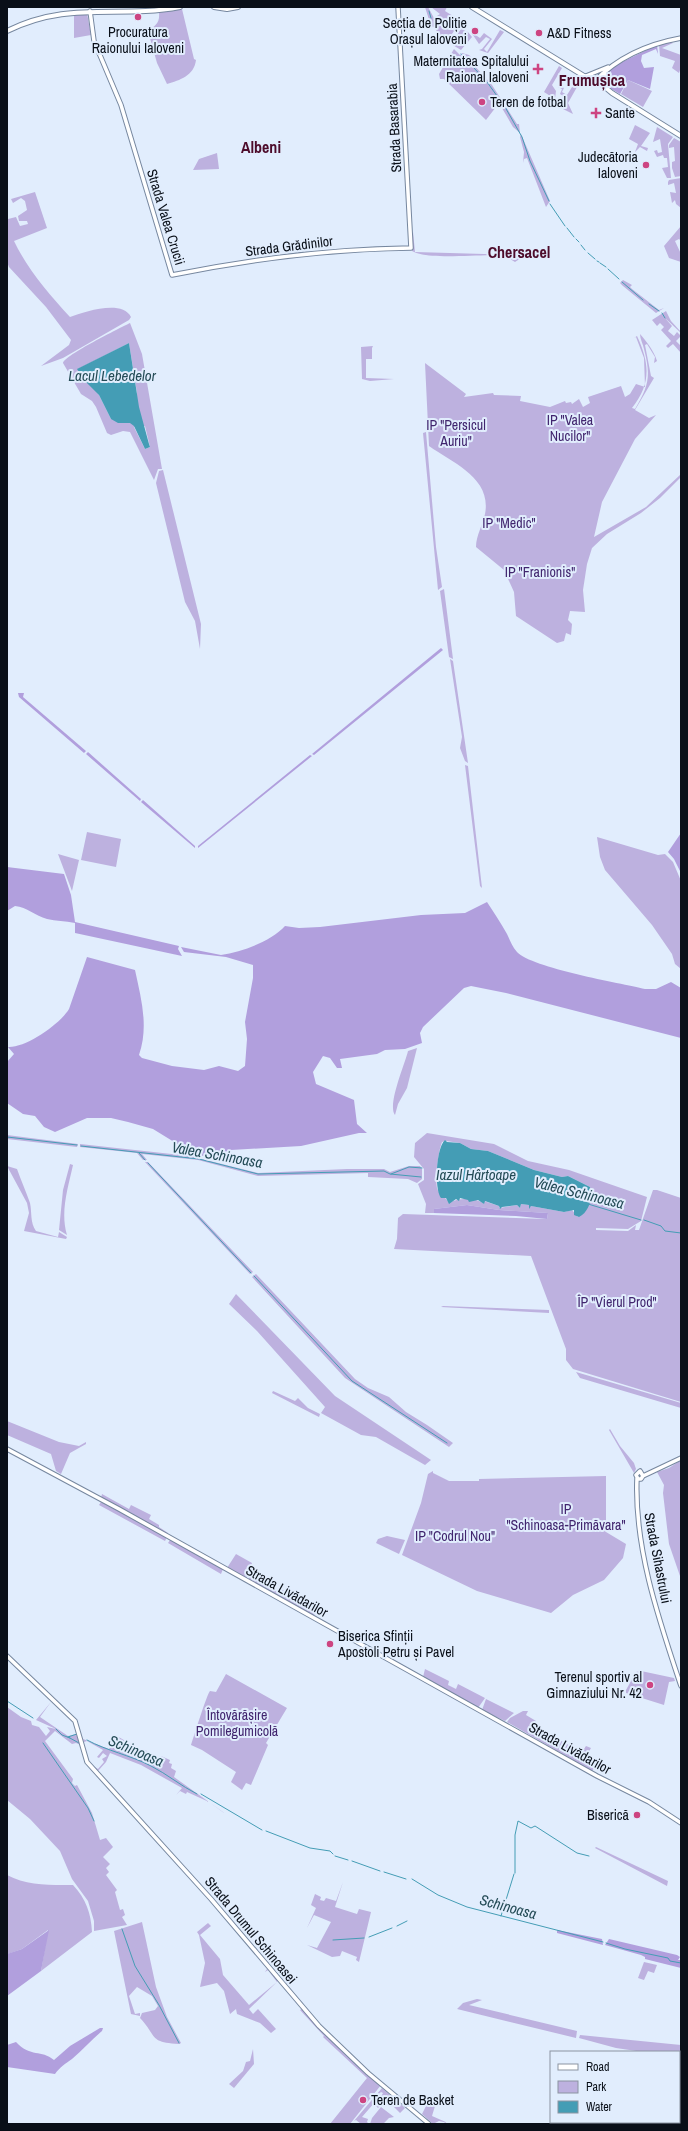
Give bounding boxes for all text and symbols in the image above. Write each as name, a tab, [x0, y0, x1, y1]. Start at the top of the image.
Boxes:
marker: Procuratura Raionului Ialoveni	[133, 12, 143, 22]
place label: Secția de Poliție Orașul Ialoveni	[383, 14, 467, 48]
place label: Procuratura Raionului Ialoveni	[92, 23, 184, 57]
place label: A&D Fitness	[546, 24, 612, 42]
marker: Secția de Poliție Orașul Ialoveni	[470, 26, 480, 36]
marker: A&D Fitness	[534, 28, 544, 38]
place label: Maternitatea Spitalului Raional Ialoveni	[413, 52, 529, 86]
marker: Maternitatea Spitalului Raional Ialoveni	[532, 63, 544, 75]
district label: Frumușica	[559, 69, 626, 91]
street label: Strada Basarabia	[383, 82, 405, 173]
place label: Teren de fotbal	[490, 93, 566, 111]
marker: Teren de fotbal	[477, 97, 487, 107]
place label: Sante	[605, 104, 635, 122]
marker: Sante	[590, 107, 602, 119]
district label: Albeni	[241, 136, 281, 158]
place label: Judecătoria Ialoveni	[578, 148, 639, 182]
marker: Judecătoria Ialoveni	[641, 160, 651, 170]
street label: Strada Valea Crucii	[143, 167, 189, 267]
street label: Strada Grădinilor	[244, 232, 334, 260]
district label: Chersacel	[488, 241, 550, 263]
water label: Lacul Lebedelor	[68, 365, 157, 386]
park label: IP "Valea Nucilor"	[547, 411, 594, 445]
park label: IP "Persicul Auriu"	[426, 416, 486, 450]
park label: IP "Medic"	[482, 514, 536, 532]
park label: IP "Franionis"	[505, 563, 575, 581]
water label: Valea Schinoasa	[170, 1136, 264, 1173]
water label: Iazul Hârtoape	[436, 1164, 516, 1185]
water label: Valea Schinoasa	[532, 1171, 626, 1214]
park label: ÎP "Vierul Prod"	[576, 1293, 657, 1311]
park label: IP "Schinoasa-Primăvara"	[506, 1500, 626, 1534]
street label: Strada Sihastrului	[640, 1511, 676, 1605]
park label: IP "Codrul Nou"	[415, 1527, 495, 1545]
street label: Strada Livădarilor	[243, 1561, 331, 1621]
place label: Biserica Sfinții Apostoli Petru și Pavel	[337, 1627, 454, 1661]
marker: Biserica Sfinții Apostoli Petru și Pavel	[325, 1639, 335, 1649]
place label: Terenul sportiv al Gimnaziului Nr. 42	[546, 1668, 642, 1702]
marker: Terenul sportiv al Gimnaziului Nr. 42	[645, 1680, 655, 1690]
park label: Întovărășire Pomilegumicolă	[196, 1706, 279, 1740]
street label: Strada Livădarilor	[526, 1718, 614, 1778]
water label: Schinoasa	[105, 1730, 167, 1772]
place label: Biserică	[587, 1806, 630, 1824]
marker: Biserică	[632, 1810, 642, 1820]
street label: Strada Drumul Schinoasei	[201, 1873, 301, 1987]
water label: Schinoasa	[477, 1889, 539, 1924]
legend	[550, 2051, 680, 2123]
text: Road	[586, 2059, 610, 2075]
text: Park	[586, 2079, 606, 2095]
place label: Teren de Basket	[371, 2091, 454, 2109]
marker: Teren de Basket	[358, 2095, 368, 2105]
text: Water	[586, 2099, 613, 2115]

